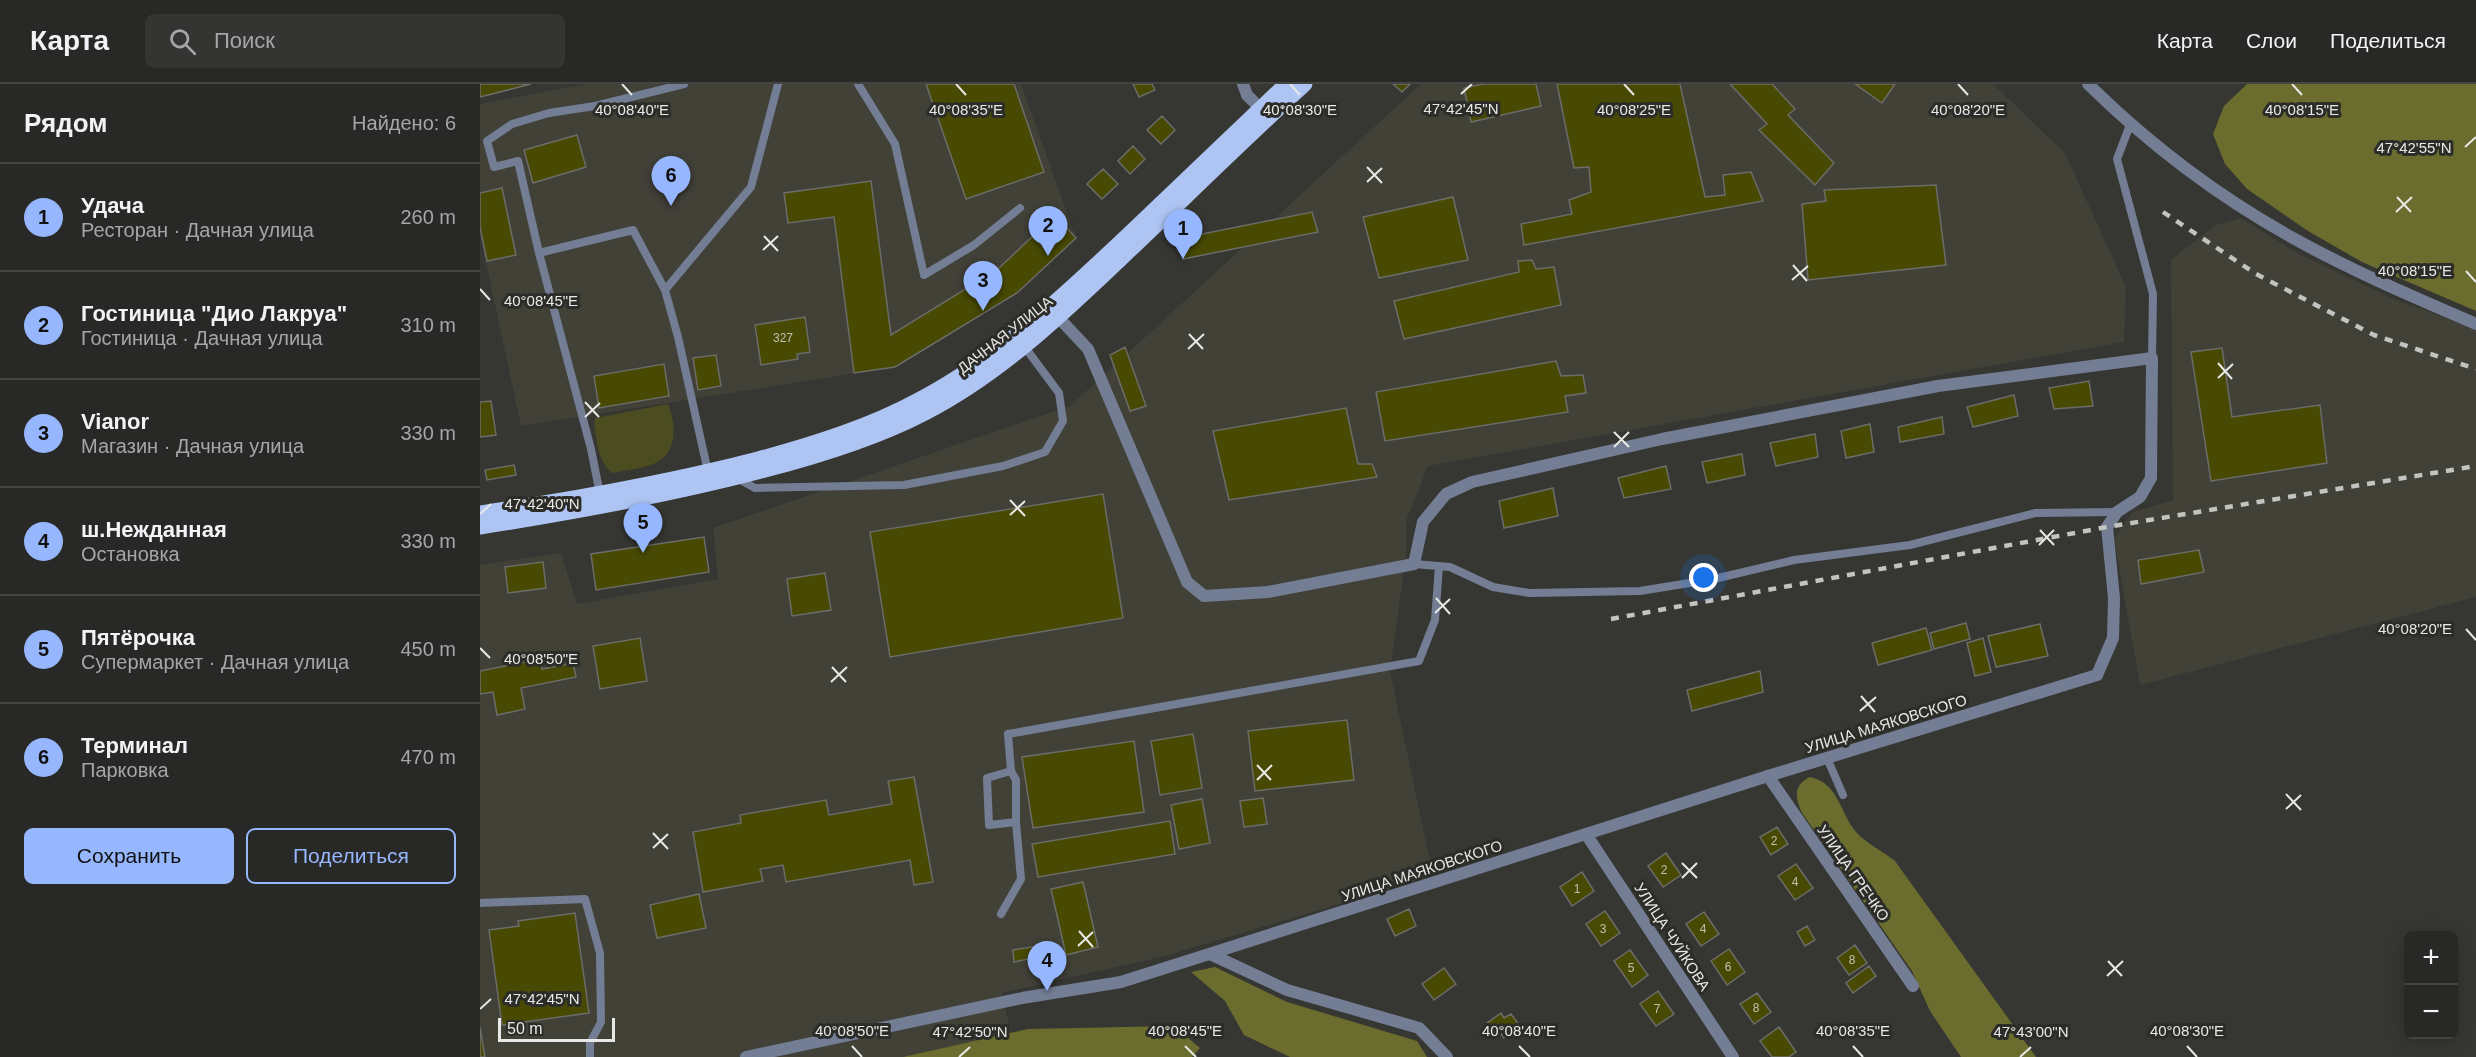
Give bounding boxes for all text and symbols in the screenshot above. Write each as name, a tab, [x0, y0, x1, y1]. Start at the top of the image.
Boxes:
search box	[145, 14, 565, 68]
text: Карта	[30, 25, 109, 56]
icon: search	[166, 25, 199, 58]
text: Поиск	[214, 28, 275, 53]
text: Карта	[2157, 29, 2213, 52]
text: Слои	[2246, 29, 2297, 52]
text: Поделиться	[2330, 29, 2446, 52]
text: 47°42'45"N	[1423, 100, 1499, 117]
text: 40°08'40"E	[595, 101, 669, 118]
text: 40°08'35"E	[929, 101, 1003, 118]
text: 40°08'30"E	[1263, 101, 1337, 118]
text: 40°08'25"E	[1597, 101, 1671, 118]
text: 40°08'20"E	[1931, 101, 2005, 118]
text: 40°08'15"E	[2265, 101, 2339, 118]
text: Рядом	[24, 108, 107, 138]
text: Найдено: 6	[352, 112, 456, 134]
text: 47°42'55"N	[2376, 139, 2452, 156]
pin: 6	[652, 156, 690, 206]
text: Удача	[81, 193, 144, 218]
text: 1	[38, 206, 49, 228]
text: 260 m	[400, 206, 456, 228]
pin: 2	[1028, 206, 1068, 256]
pin: 1	[1164, 210, 1202, 259]
text: Ресторан · Дачная улица	[81, 219, 314, 241]
pin: 3	[964, 262, 1002, 311]
text: 40°08'15"E	[2378, 262, 2452, 279]
text: 40°08'45"E	[504, 292, 578, 309]
street label: ДАЧНАЯ УЛИЦА	[954, 292, 1055, 377]
text: Гостиница "Дио Лакруа"	[81, 301, 347, 326]
text: 2	[38, 314, 49, 336]
text: 310 m	[400, 314, 456, 336]
text: Гостиница · Дачная улица	[81, 327, 323, 349]
house number: 327	[773, 331, 793, 345]
text: Vianor	[81, 409, 149, 434]
text: 3	[38, 422, 49, 444]
text: 330 m	[400, 422, 456, 444]
text: Магазин · Дачная улица	[81, 435, 304, 457]
text: 47°42'40"N	[504, 495, 580, 512]
pin: 5	[624, 504, 662, 553]
text: ш.Нежданная	[81, 517, 227, 542]
text: 4	[38, 530, 49, 552]
text: 330 m	[400, 530, 456, 552]
text: Остановка	[81, 543, 180, 565]
your location	[1689, 563, 1718, 592]
text: 40°08'20"E	[2378, 620, 2452, 637]
text: Пятёрочка	[81, 625, 195, 650]
text: 5	[38, 638, 49, 660]
text: 450 m	[400, 638, 456, 660]
text: 40°08'50"E	[504, 650, 578, 667]
text: Супермаркет · Дачная улица	[81, 651, 349, 673]
street label: УЛИЦА МАЯКОВСКОГО	[1803, 691, 1969, 756]
text: Терминал	[81, 733, 188, 758]
text: 6	[38, 746, 49, 768]
text: 470 m	[400, 746, 456, 768]
text: Парковка	[81, 759, 169, 781]
street label: УЛИЦА ГРЕЧКО	[1814, 821, 1893, 924]
button: Сохранить	[24, 828, 234, 884]
button: Поделиться	[246, 828, 456, 884]
house number: 2	[1771, 834, 1778, 848]
street label: УЛИЦА МАЯКОВСКОГО	[1339, 836, 1504, 905]
house number: 2	[1661, 863, 1668, 877]
house number: 4	[1792, 875, 1799, 889]
street label: УЛИЦА ЧУЙКОВА	[1631, 880, 1714, 994]
house number: 1	[1574, 882, 1581, 896]
house number: 3	[1600, 922, 1607, 936]
house number: 4	[1700, 922, 1707, 936]
map controls	[2404, 931, 2458, 1039]
button: +	[2404, 931, 2458, 985]
pin: 4	[1028, 942, 1066, 991]
house number: 8	[1849, 953, 1856, 967]
house number: 6	[1725, 960, 1732, 974]
house number: 5	[1628, 961, 1635, 975]
button: −	[2404, 985, 2458, 1039]
text: 47°42'45"N	[504, 990, 580, 1007]
house number: 8	[1753, 1001, 1760, 1015]
house number: 7	[1654, 1002, 1661, 1016]
scale bar	[498, 1015, 615, 1042]
text: 50 m	[507, 1020, 543, 1037]
text: 40°08'50"E	[815, 1022, 889, 1039]
text: 40°08'45"E	[1148, 1022, 1222, 1039]
text: 40°08'40"E	[1482, 1022, 1556, 1039]
text: 40°08'35"E	[1816, 1022, 1890, 1039]
text: 40°08'30"E	[2150, 1022, 2224, 1039]
text: 47°42'50"N	[932, 1023, 1008, 1040]
text: 47°43'00"N	[1993, 1023, 2069, 1040]

